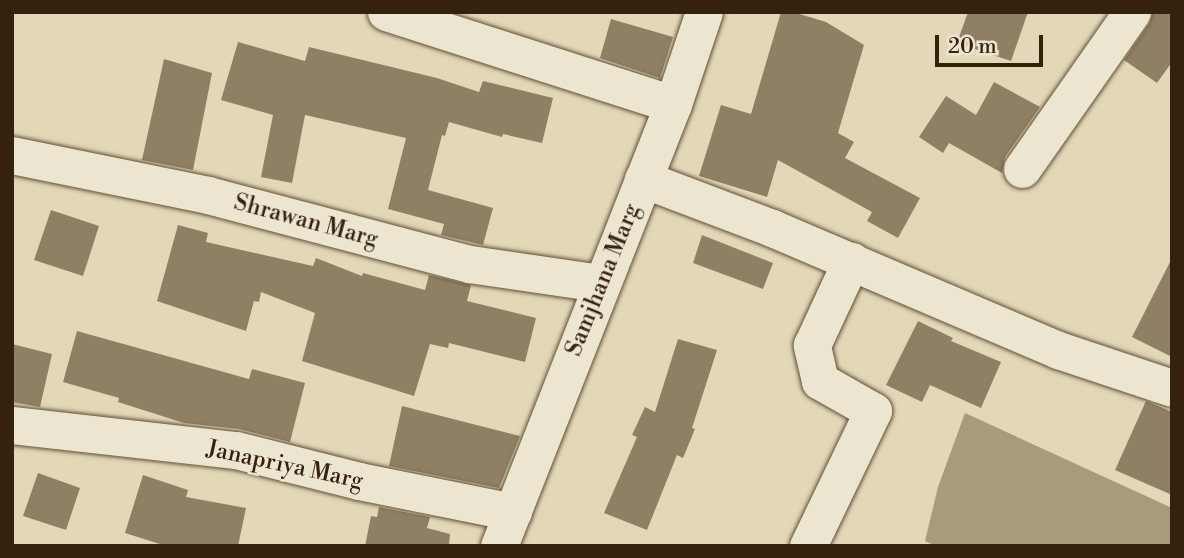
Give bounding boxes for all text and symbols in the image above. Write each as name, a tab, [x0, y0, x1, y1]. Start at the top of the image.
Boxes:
scale bar	[939, 21, 1048, 65]
text: 20 m	[948, 34, 997, 60]
street label: Shrawan Marg	[231, 189, 381, 253]
street label: Samjhana Marg	[560, 200, 646, 360]
street label: Janapriya Marg	[204, 435, 366, 495]

